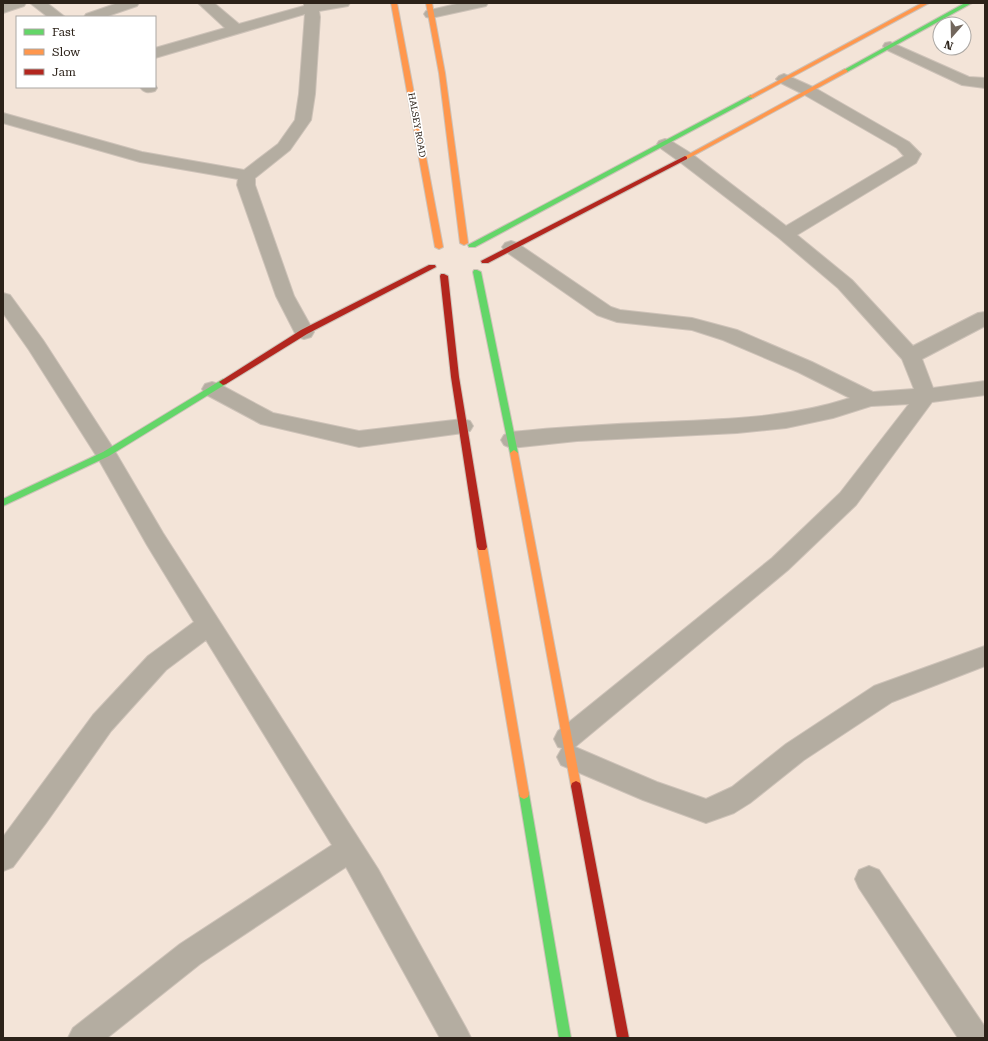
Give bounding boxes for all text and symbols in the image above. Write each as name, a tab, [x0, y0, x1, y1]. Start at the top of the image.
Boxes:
legend	[16, 16, 156, 88]
north arrow	[932, 16, 972, 56]
text: Fast	[52, 25, 76, 39]
text: N	[942, 37, 955, 52]
text: Slow	[52, 45, 80, 59]
text: Jam	[52, 65, 76, 79]
street label: HALSEY ROAD	[406, 92, 428, 158]

